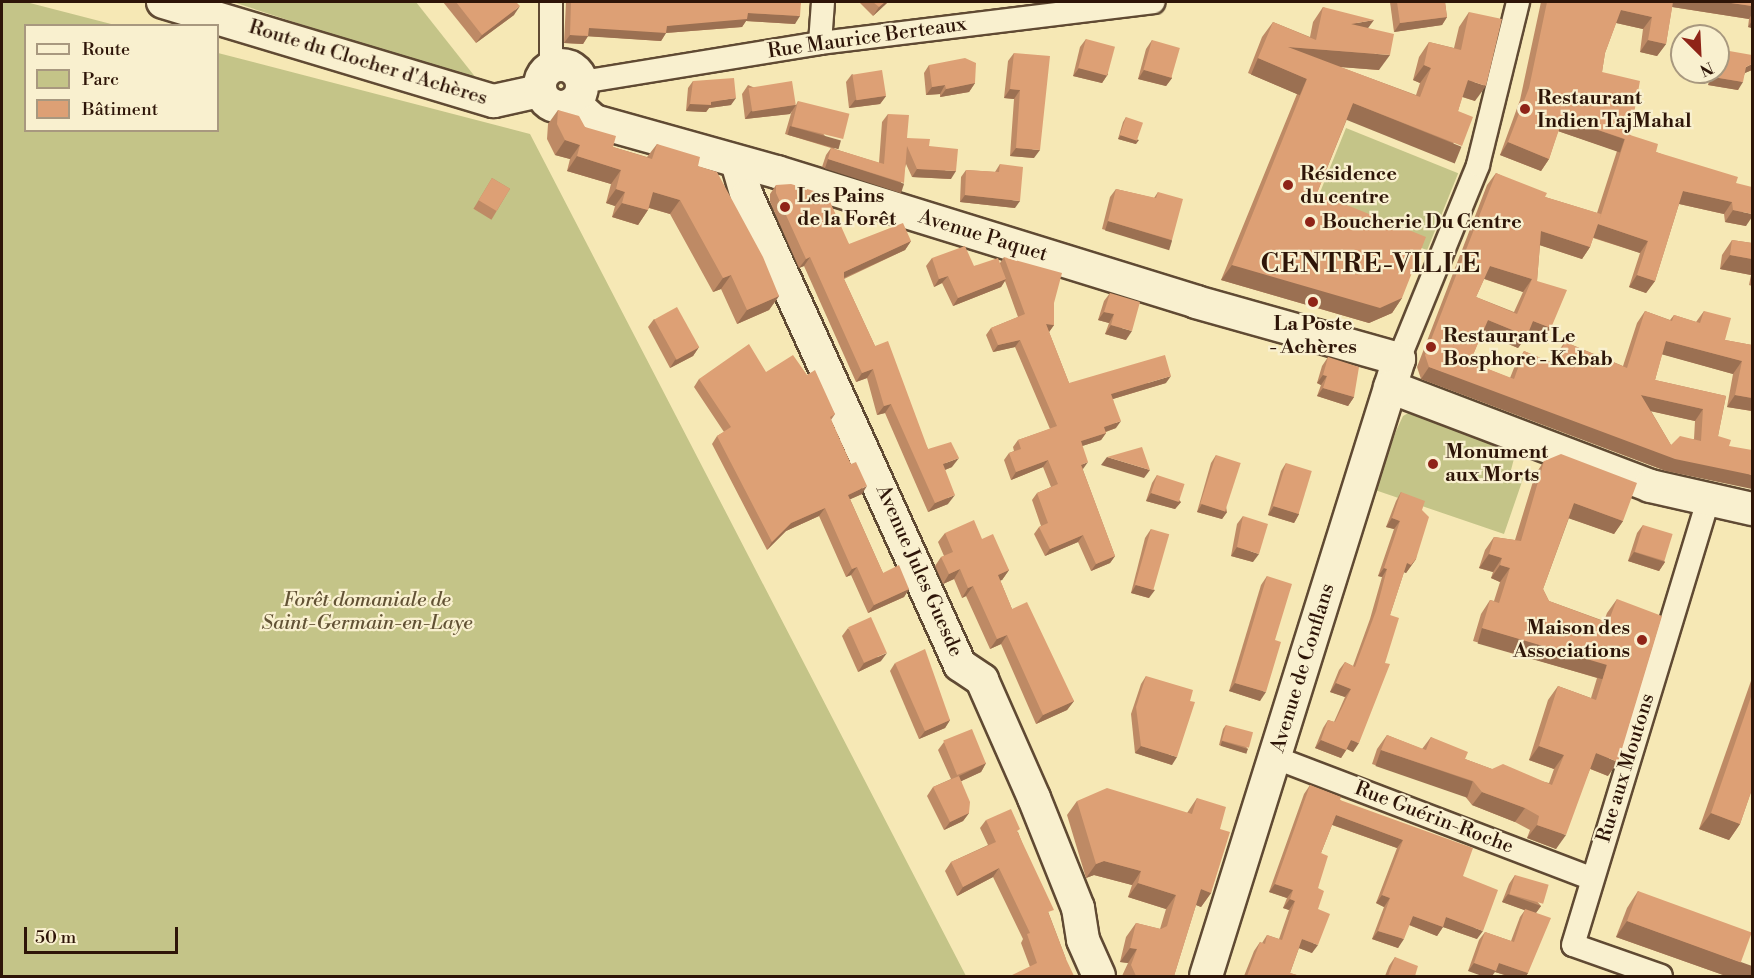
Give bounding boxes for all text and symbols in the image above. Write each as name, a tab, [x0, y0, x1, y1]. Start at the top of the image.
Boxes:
street label: Rue Maurice Berteaux	[766, 12, 968, 64]
street label: Route du Clocher d'Achères	[246, 15, 490, 111]
legend	[24, 24, 219, 132]
north arrow	[1670, 24, 1730, 84]
text: Route	[82, 38, 130, 61]
text: N	[1697, 57, 1716, 80]
text: Parc	[82, 68, 119, 91]
place label: Restaurant Indien TajMahal	[1537, 86, 1692, 133]
text: Bâtiment	[82, 98, 158, 121]
marker: Restaurant Indien TajMahal	[1518, 102, 1532, 116]
place label: Résidence du centre	[1300, 162, 1397, 209]
marker: Résidence du centre	[1281, 178, 1295, 192]
place label: Les Pains de la Forêt	[797, 184, 896, 231]
marker: Les Pains de la Forêt	[778, 200, 792, 214]
street label: Avenue Paquet	[916, 205, 1050, 267]
place label: Boucherie Du Centre	[1322, 210, 1522, 234]
marker: Boucherie Du Centre	[1303, 215, 1317, 229]
district label: CENTRE-VILLE	[1261, 249, 1481, 281]
marker: La Poste - Achères	[1306, 295, 1320, 309]
place label: La Poste - Achères	[1269, 312, 1357, 359]
place label: Restaurant Le Bosphore - Kebab	[1443, 324, 1613, 371]
marker: Restaurant Le Bosphore - Kebab	[1424, 340, 1438, 354]
place label: Monument aux Morts	[1445, 440, 1548, 487]
marker: Monument aux Morts	[1426, 457, 1440, 471]
street label: Avenue Jules Guesde	[870, 481, 968, 661]
street label: Avenue de Conflans	[1266, 581, 1340, 755]
park label: Forêt domaniale de Saint-Germain-en-Laye	[262, 588, 472, 635]
place label: Maison des Associations	[1513, 616, 1630, 663]
marker: Maison des Associations	[1635, 633, 1649, 647]
street label: Rue aux Moutons	[1592, 691, 1660, 845]
street label: Rue Guérin-Roche	[1351, 777, 1517, 859]
scale bar	[27, 915, 182, 953]
text: 50 m	[35, 926, 76, 949]

